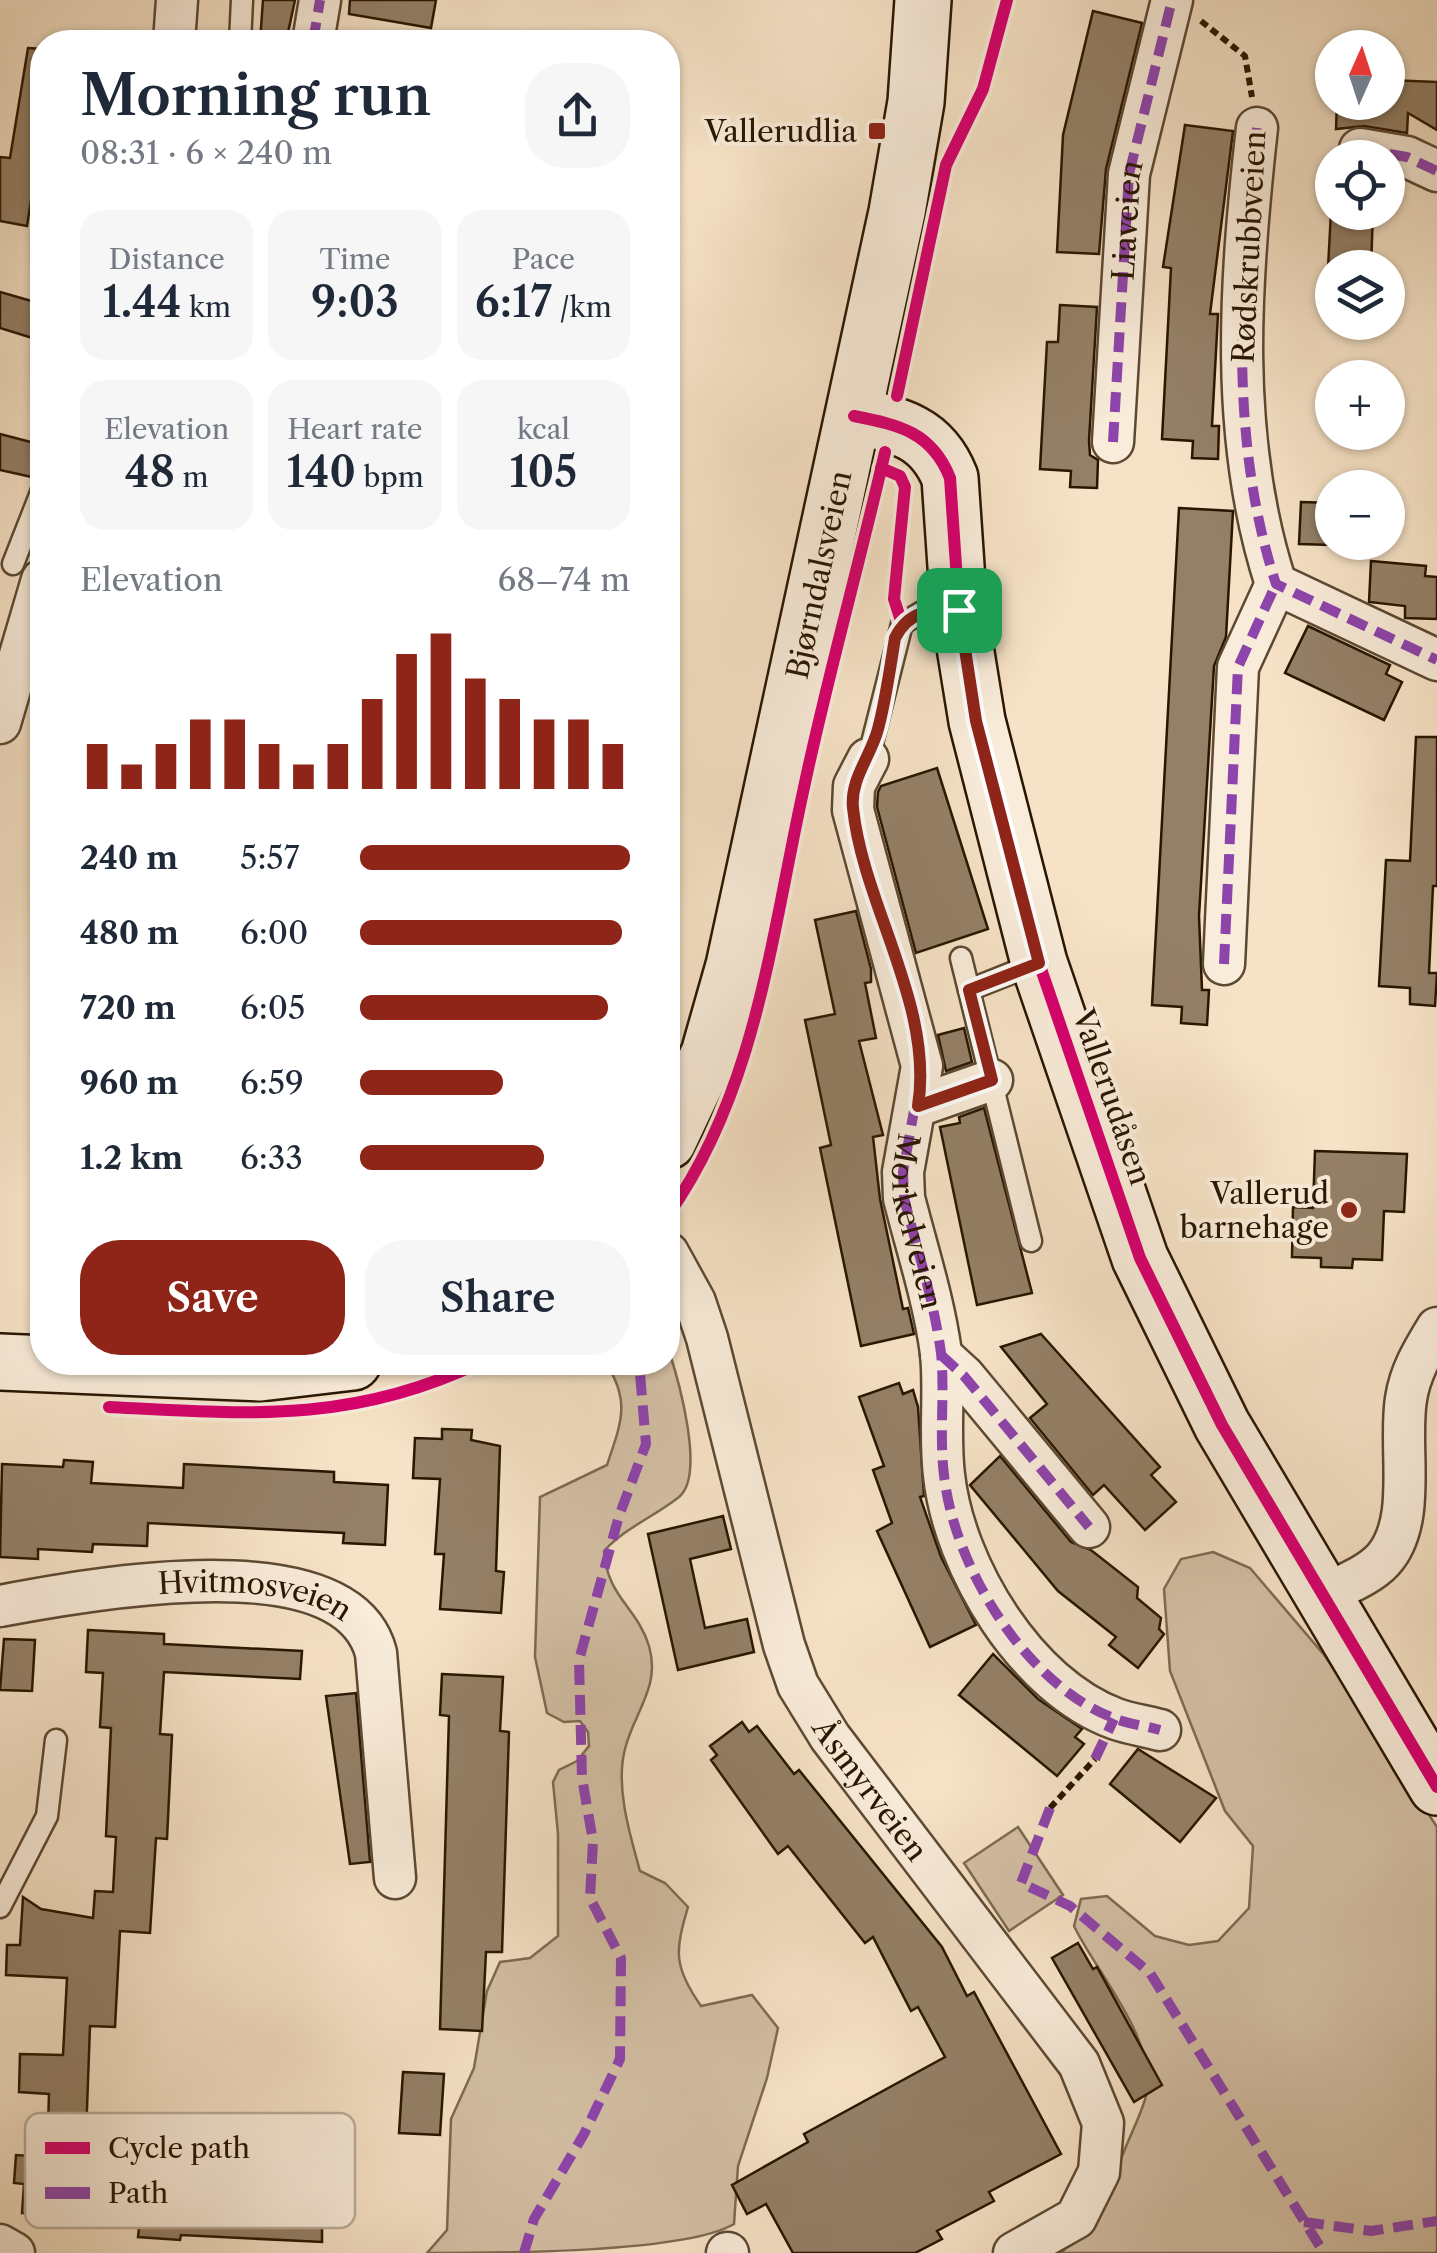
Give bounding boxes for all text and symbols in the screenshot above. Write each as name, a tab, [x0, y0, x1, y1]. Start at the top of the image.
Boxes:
north arrow	[1315, 30, 1405, 120]
map controls	[1315, 30, 1405, 560]
text: Morning run	[80, 62, 431, 129]
button: share	[525, 63, 630, 168]
place label: Vallerudlia	[703, 113, 857, 150]
marker: Vallerudlia	[866, 120, 888, 142]
street label: Rødskrubbveien	[1224, 130, 1274, 364]
text: 08:31 · 6 × 240 m	[80, 133, 332, 172]
button: locate	[1315, 140, 1405, 230]
street label: Liaveien	[1104, 156, 1150, 282]
text: Distance	[109, 242, 225, 276]
text: Time	[320, 242, 390, 276]
text: Pace	[512, 242, 575, 276]
button: layers	[1315, 250, 1405, 340]
text: 1.44	[102, 276, 181, 328]
text: 9:03	[311, 276, 399, 328]
text: 6:17	[475, 276, 552, 328]
text: km	[181, 290, 231, 324]
text: /km	[552, 290, 612, 324]
button: +	[1315, 360, 1405, 450]
text: Elevation	[104, 412, 229, 446]
text: Heart rate	[288, 412, 422, 446]
text: kcal	[517, 412, 570, 446]
text: 48	[125, 446, 175, 498]
text: 140	[286, 446, 356, 498]
text: 105	[509, 446, 577, 498]
text: m	[175, 460, 209, 494]
text: bpm	[356, 460, 424, 494]
street label: Bjørndalsveien	[778, 467, 859, 682]
button: −	[1315, 470, 1405, 560]
text: Elevation	[80, 560, 223, 599]
text: 68–74 m	[498, 560, 630, 599]
pin	[917, 568, 1002, 653]
icon: arrive	[932, 583, 987, 638]
text: 240 m	[80, 838, 178, 877]
text: 5:57	[240, 838, 300, 877]
text: 480 m	[80, 913, 179, 952]
text: 6:00	[240, 913, 308, 952]
text: 720 m	[80, 988, 176, 1027]
text: 6:05	[240, 988, 305, 1027]
street label: Vallerudåsen	[1064, 1003, 1159, 1190]
text: 960 m	[80, 1063, 179, 1102]
text: 6:59	[240, 1063, 304, 1102]
street label: Morkelveien	[883, 1130, 951, 1313]
text: 1.2 km	[80, 1138, 183, 1177]
text: 6:33	[240, 1138, 303, 1177]
place label: Vallerud barnehage	[1180, 1175, 1329, 1246]
marker: Vallerud barnehage	[1338, 1199, 1360, 1221]
button: Save	[80, 1240, 345, 1355]
button: Share	[365, 1240, 630, 1355]
street label: Hvitmosveien	[157, 1562, 359, 1628]
street label: Åsmyrveien	[804, 1711, 936, 1868]
legend	[25, 2113, 355, 2228]
text: Cycle path	[108, 2131, 250, 2165]
text: Path	[108, 2176, 168, 2210]

